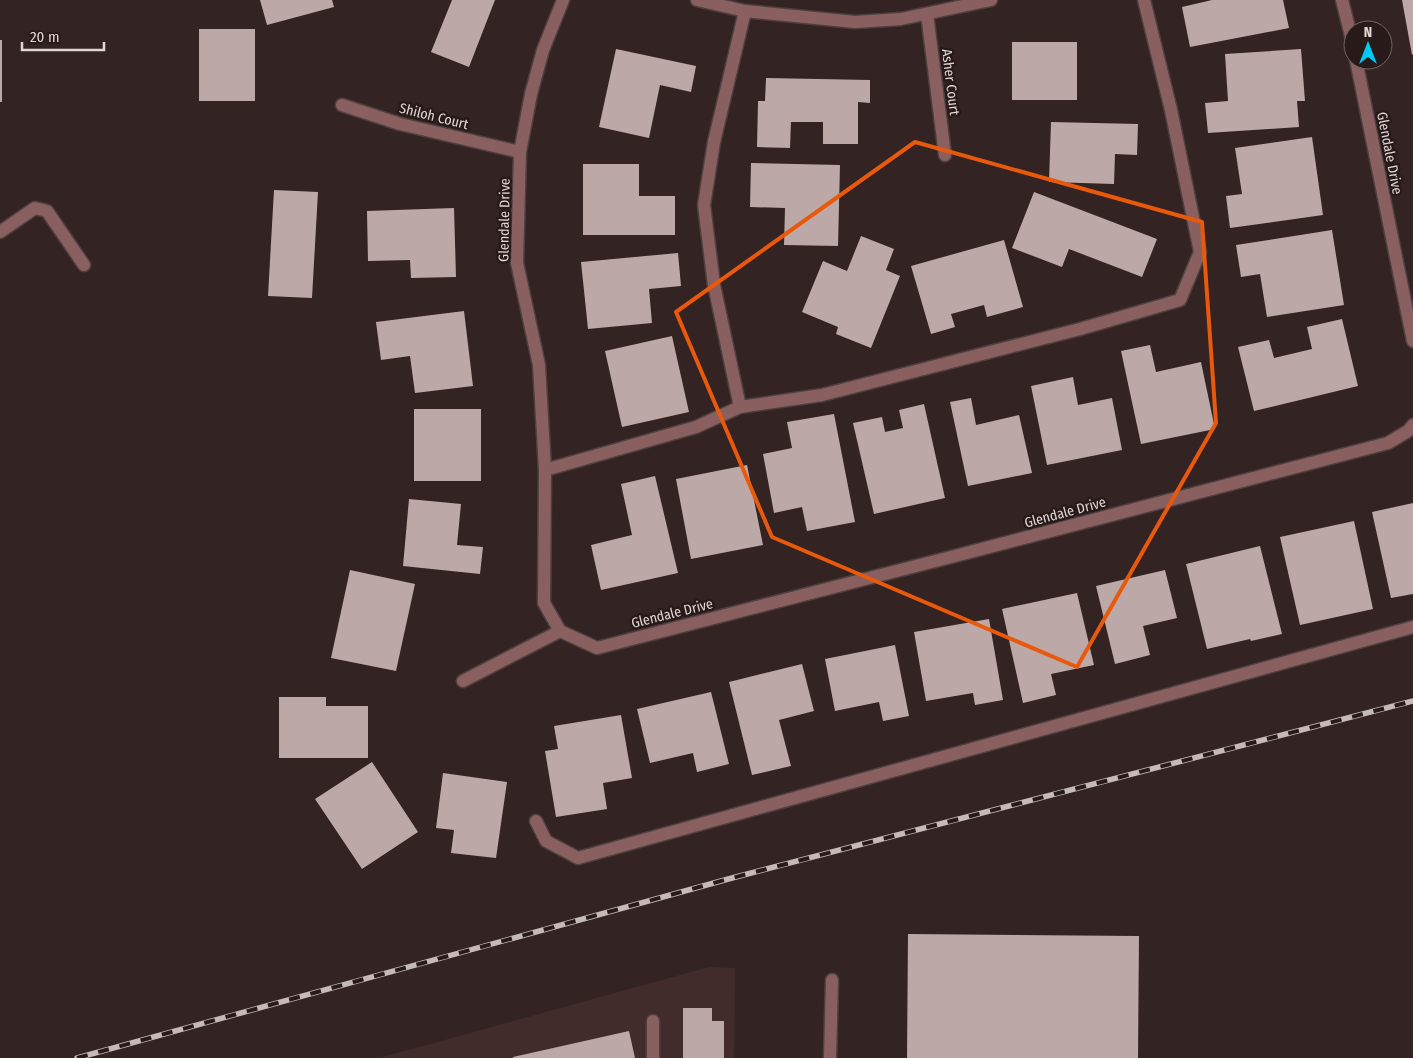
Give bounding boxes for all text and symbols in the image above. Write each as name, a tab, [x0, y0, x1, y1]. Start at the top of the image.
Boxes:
scale bar	[22, 20, 105, 52]
north arrow	[1343, 20, 1393, 70]
text: N	[1364, 24, 1372, 41]
text: 20 m	[30, 28, 60, 46]
street label: Asher Court	[938, 48, 963, 117]
street label: Shiloh Court	[398, 100, 471, 133]
street label: Glendale Drive	[1373, 110, 1406, 196]
street label: Glendale Drive	[495, 178, 514, 262]
street label: Glendale Drive	[1023, 493, 1108, 532]
street label: Glendale Drive	[629, 595, 715, 632]

